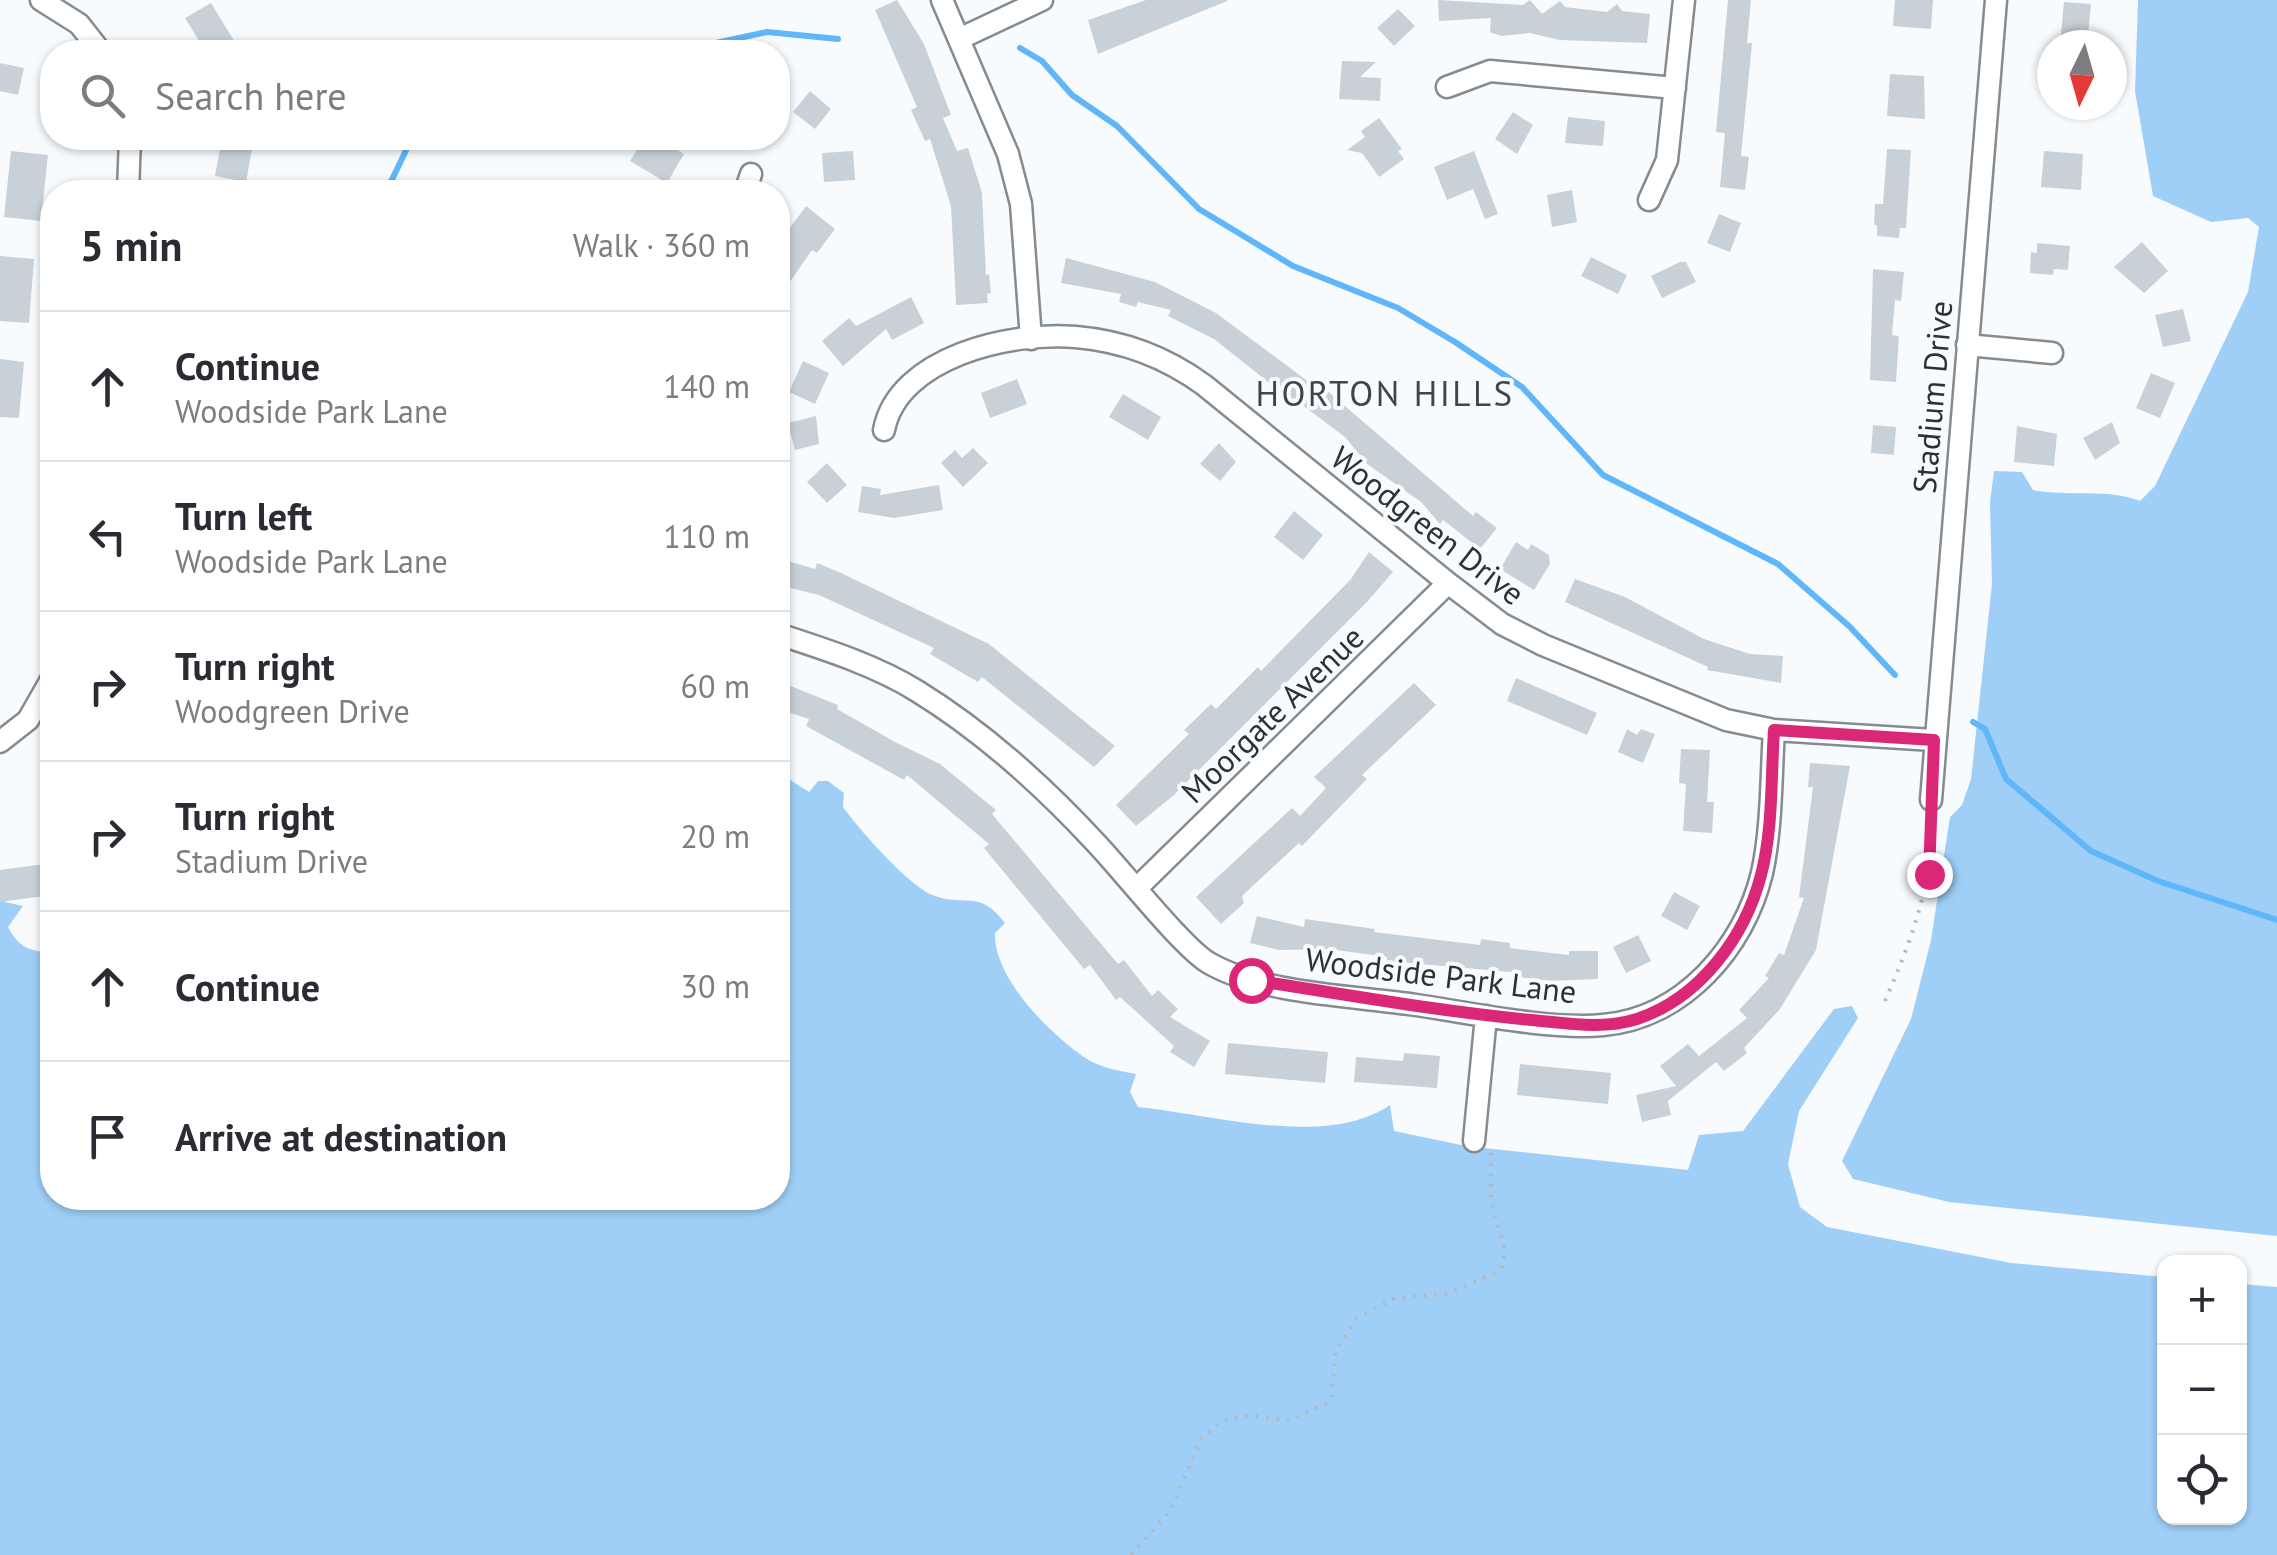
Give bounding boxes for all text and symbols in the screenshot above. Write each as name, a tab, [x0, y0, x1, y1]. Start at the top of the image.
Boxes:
north arrow	[2037, 30, 2127, 120]
search box	[40, 40, 790, 150]
icon: search	[75, 68, 130, 123]
text: Search here	[155, 71, 347, 120]
text: 5 min	[80, 218, 182, 273]
text: Walk · 360 m	[573, 224, 750, 266]
street label: Stadium Drive	[1903, 299, 1961, 495]
text: Continue	[175, 341, 320, 390]
icon: ahead	[80, 359, 135, 414]
text: 140 m	[663, 365, 750, 407]
district label: HORTON HILLS	[1255, 370, 1515, 416]
text: Woodside Park Lane	[175, 390, 448, 432]
street label: Woodgreen Drive	[1323, 436, 1533, 614]
text: Turn left	[175, 491, 312, 540]
icon: left	[80, 509, 135, 564]
text: 110 m	[663, 515, 750, 557]
text: Woodside Park Lane	[175, 540, 448, 582]
street label: Moorgate Avenue	[1172, 616, 1372, 812]
text: Turn right	[175, 641, 335, 690]
icon: right	[80, 659, 135, 714]
text: 60 m	[681, 665, 750, 707]
text: Woodgreen Drive	[175, 690, 410, 732]
text: Turn right	[175, 791, 335, 840]
icon: right	[80, 809, 135, 864]
text: 20 m	[681, 815, 750, 857]
text: Stadium Drive	[175, 840, 368, 882]
route end	[1907, 852, 1953, 898]
street label: Woodside Park Lane	[1303, 938, 1579, 1012]
route start	[1229, 958, 1275, 1004]
icon: ahead	[80, 959, 135, 1014]
text: Continue	[175, 962, 320, 1011]
text: 30 m	[681, 965, 750, 1007]
icon: arrive	[80, 1109, 135, 1164]
text: Arrive at destination	[175, 1112, 507, 1161]
map controls	[2157, 1255, 2247, 1525]
button: +	[2157, 1255, 2247, 1345]
button: −	[2157, 1345, 2247, 1435]
button: locate	[2157, 1435, 2247, 1525]

